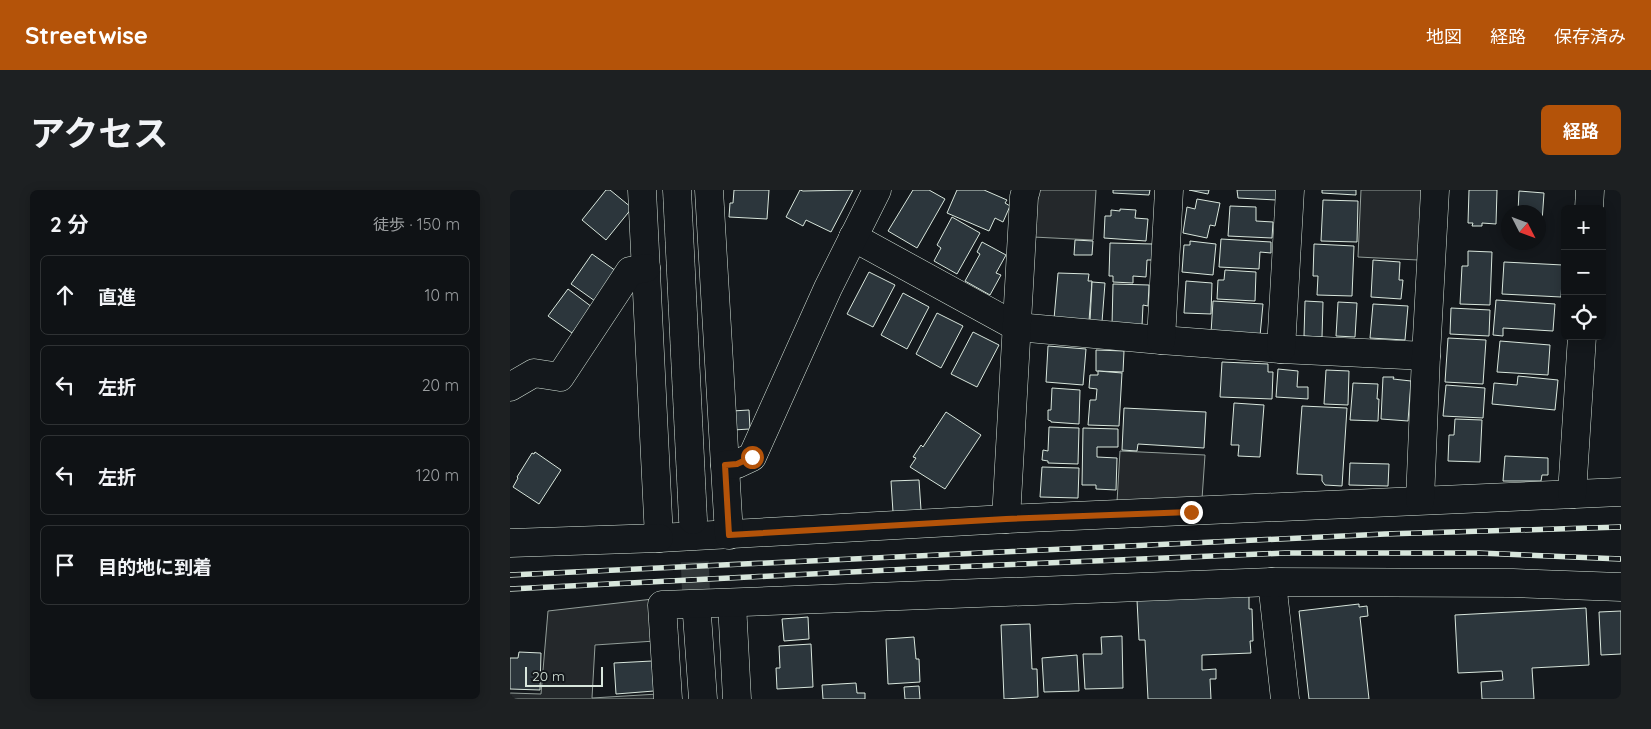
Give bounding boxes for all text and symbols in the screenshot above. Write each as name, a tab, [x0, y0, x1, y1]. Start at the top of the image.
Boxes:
text: Streetwise	[25, 20, 148, 50]
text: 地図	[1426, 25, 1462, 48]
text: 経路	[1490, 25, 1526, 48]
text: 保存済み	[1554, 25, 1626, 48]
button: 経路	[1541, 105, 1621, 155]
text: アクセス	[30, 111, 168, 155]
north arrow	[1501, 205, 1546, 250]
map controls	[1561, 205, 1606, 340]
button: +	[1561, 205, 1606, 250]
text: 2 分	[50, 211, 89, 237]
text: 徒歩 · 150 m	[373, 214, 460, 234]
button: −	[1561, 250, 1606, 295]
icon: ahead	[51, 281, 79, 309]
text: 直進	[98, 285, 136, 309]
text: 10 m	[425, 285, 459, 305]
button: locate	[1561, 295, 1606, 340]
icon: left	[51, 371, 79, 399]
text: 左折	[98, 375, 136, 399]
text: 20 m	[422, 375, 459, 395]
route start	[741, 446, 764, 469]
icon: left	[51, 461, 79, 489]
text: 左折	[98, 465, 136, 489]
text: 120 m	[416, 465, 459, 485]
route end	[1180, 501, 1203, 524]
icon: arrive	[51, 551, 79, 579]
text: 目的地に到着	[98, 555, 212, 579]
scale bar	[525, 664, 602, 687]
text: 20 m	[532, 667, 565, 685]

